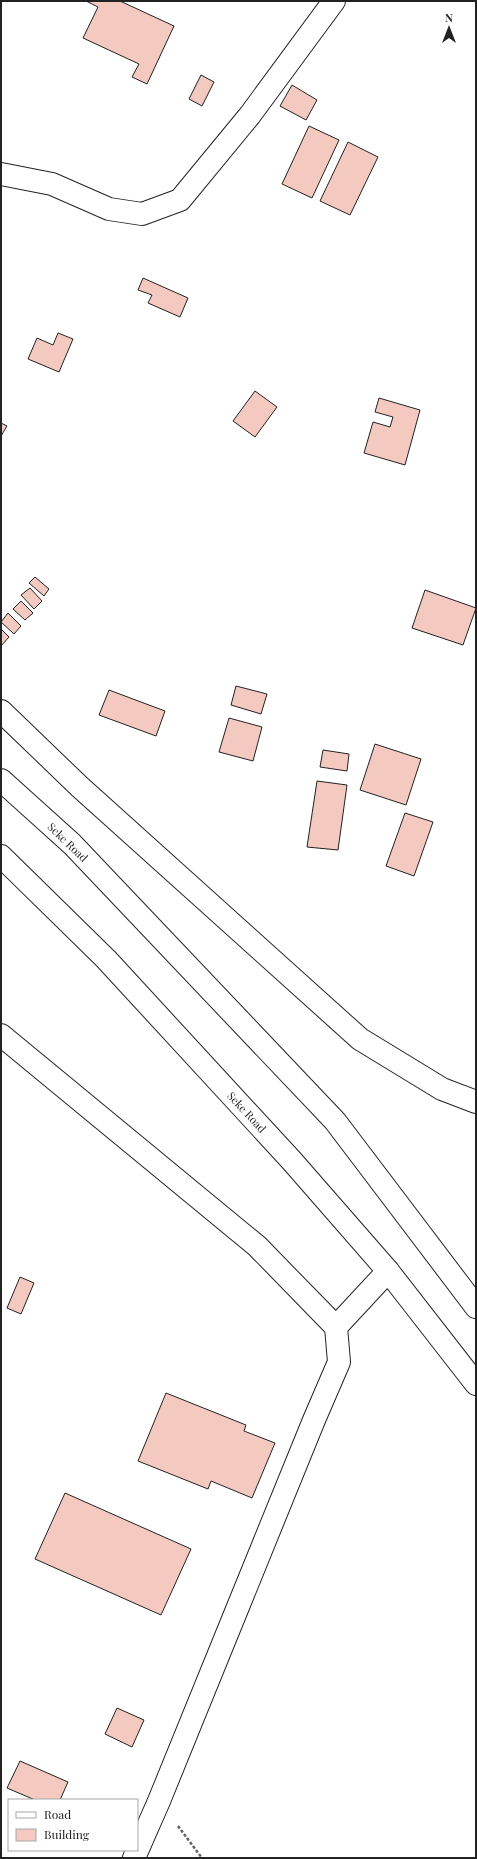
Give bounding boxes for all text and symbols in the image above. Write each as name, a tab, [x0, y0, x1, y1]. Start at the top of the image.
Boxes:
north arrow	[429, 8, 469, 48]
text: N	[445, 10, 453, 25]
street label: Seke Road	[45, 819, 92, 865]
street label: Seke Road	[224, 1088, 270, 1136]
legend	[8, 1799, 138, 1851]
text: Road	[44, 1806, 71, 1822]
text: Building	[44, 1826, 90, 1842]

